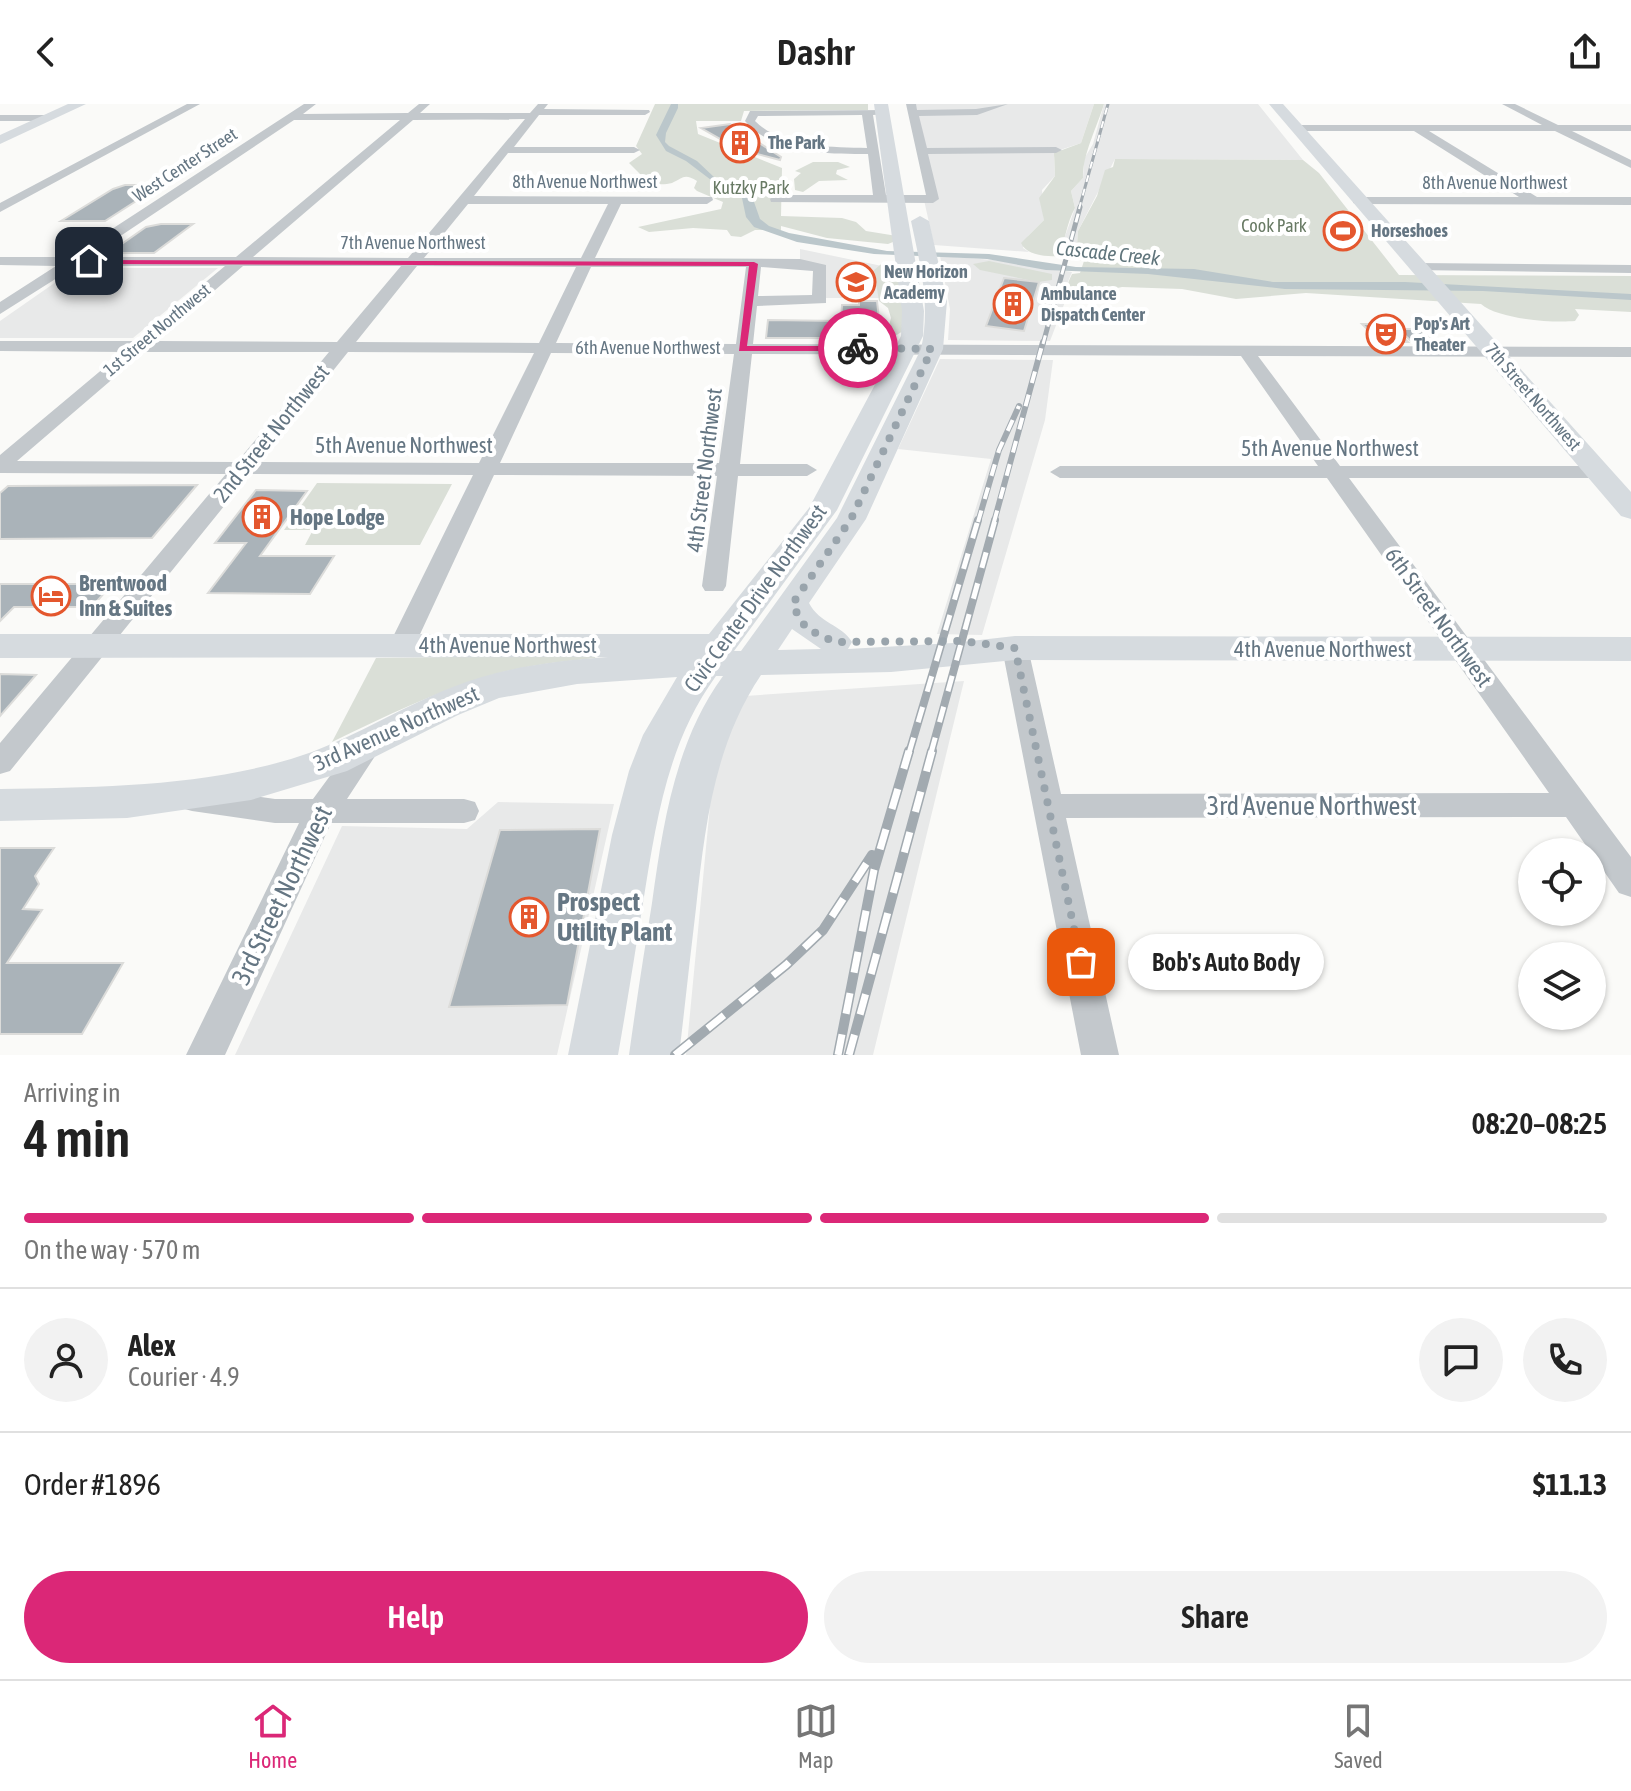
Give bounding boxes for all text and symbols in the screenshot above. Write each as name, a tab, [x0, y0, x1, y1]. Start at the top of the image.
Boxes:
icon: back	[24, 30, 68, 74]
icon: share	[1563, 30, 1607, 74]
text: Dashr	[777, 31, 854, 73]
building icon: The Park	[719, 122, 761, 164]
street label: West Center Street	[129, 123, 241, 206]
place label: The Park	[768, 132, 826, 153]
street label: 8th Avenue Northwest	[512, 171, 658, 192]
street label: 8th Avenue Northwest	[1422, 172, 1568, 193]
park label: Kutzky Park	[713, 177, 790, 198]
sports icon: Horseshoes	[1322, 210, 1364, 252]
park label: Cook Park	[1241, 215, 1307, 236]
place label: Horseshoes	[1371, 220, 1448, 241]
pin	[55, 227, 123, 295]
street label: 7th Avenue Northwest	[340, 232, 486, 253]
water label: Cascade Creek	[1055, 236, 1161, 269]
icon: home	[67, 239, 111, 283]
school or university icon: New Horizon Academy	[835, 261, 877, 303]
place label: New Horizon Academy	[883, 261, 968, 303]
street label: 1st Street Northwest	[99, 279, 214, 380]
building icon: Ambulance Dispatch Center	[992, 283, 1034, 325]
place label: Ambulance Dispatch Center	[1040, 283, 1146, 325]
courier	[818, 308, 898, 388]
theatre icon: Pop's Art Theater	[1365, 313, 1407, 355]
place label: Pop's Art Theater	[1414, 313, 1471, 355]
icon: bike	[836, 326, 880, 370]
street label: 6th Avenue Northwest	[575, 337, 721, 358]
street label: 7th Street Northwest	[1481, 339, 1586, 455]
street label: 2nd Street Northwest	[208, 359, 334, 507]
street label: 4th Street Northwest	[681, 386, 727, 554]
street label: 5th Avenue Northwest	[315, 432, 493, 458]
street label: 5th Avenue Northwest	[1241, 435, 1419, 461]
building icon: Hope Lodge	[241, 496, 283, 538]
street label: Civic Center Drive Northwest	[678, 499, 832, 697]
place label: Hope Lodge	[290, 504, 385, 530]
street label: 6th Street Northwest	[1380, 543, 1498, 691]
place label: Brentwood Inn & Suites	[79, 570, 172, 621]
hotel icon: Brentwood Inn & Suites	[30, 575, 72, 617]
street label: 4th Avenue Northwest	[419, 632, 597, 658]
street label: 4th Avenue Northwest	[1234, 636, 1412, 662]
street label: 3rd Avenue Northwest	[309, 680, 483, 776]
street label: 3rd Avenue Northwest	[1207, 791, 1417, 821]
street label: 3rd Street Northwest	[226, 801, 338, 989]
map controls	[1518, 838, 1606, 1030]
button: locate	[1518, 838, 1606, 926]
place label: Prospect Utility Plant	[557, 887, 673, 947]
building icon: Prospect Utility Plant	[508, 896, 550, 938]
pin	[1047, 928, 1115, 996]
callout: Bob's Auto Body	[1129, 934, 1325, 990]
icon: bag	[1059, 940, 1103, 984]
button: layers	[1518, 942, 1606, 1030]
text: Bob's Auto Body	[1152, 947, 1300, 977]
text: Arriving in	[24, 1078, 121, 1108]
text: 08:20–08:25	[1472, 1106, 1607, 1140]
text: 4 min	[24, 1108, 130, 1168]
text: On the way · 570 m	[24, 1235, 201, 1265]
button: person	[24, 1318, 108, 1402]
button: chat	[1419, 1318, 1503, 1402]
button: phone	[1523, 1318, 1607, 1402]
text: Alex	[128, 1328, 176, 1362]
text: Courier · 4.9	[128, 1362, 239, 1392]
text: Order #1896	[24, 1467, 161, 1501]
text: $11.13	[1533, 1467, 1607, 1501]
button: Help	[24, 1571, 808, 1663]
button: Share	[824, 1571, 1607, 1663]
tab: Home	[248, 1699, 297, 1773]
tab: Map	[794, 1699, 838, 1773]
tab: Saved	[1334, 1699, 1383, 1773]

